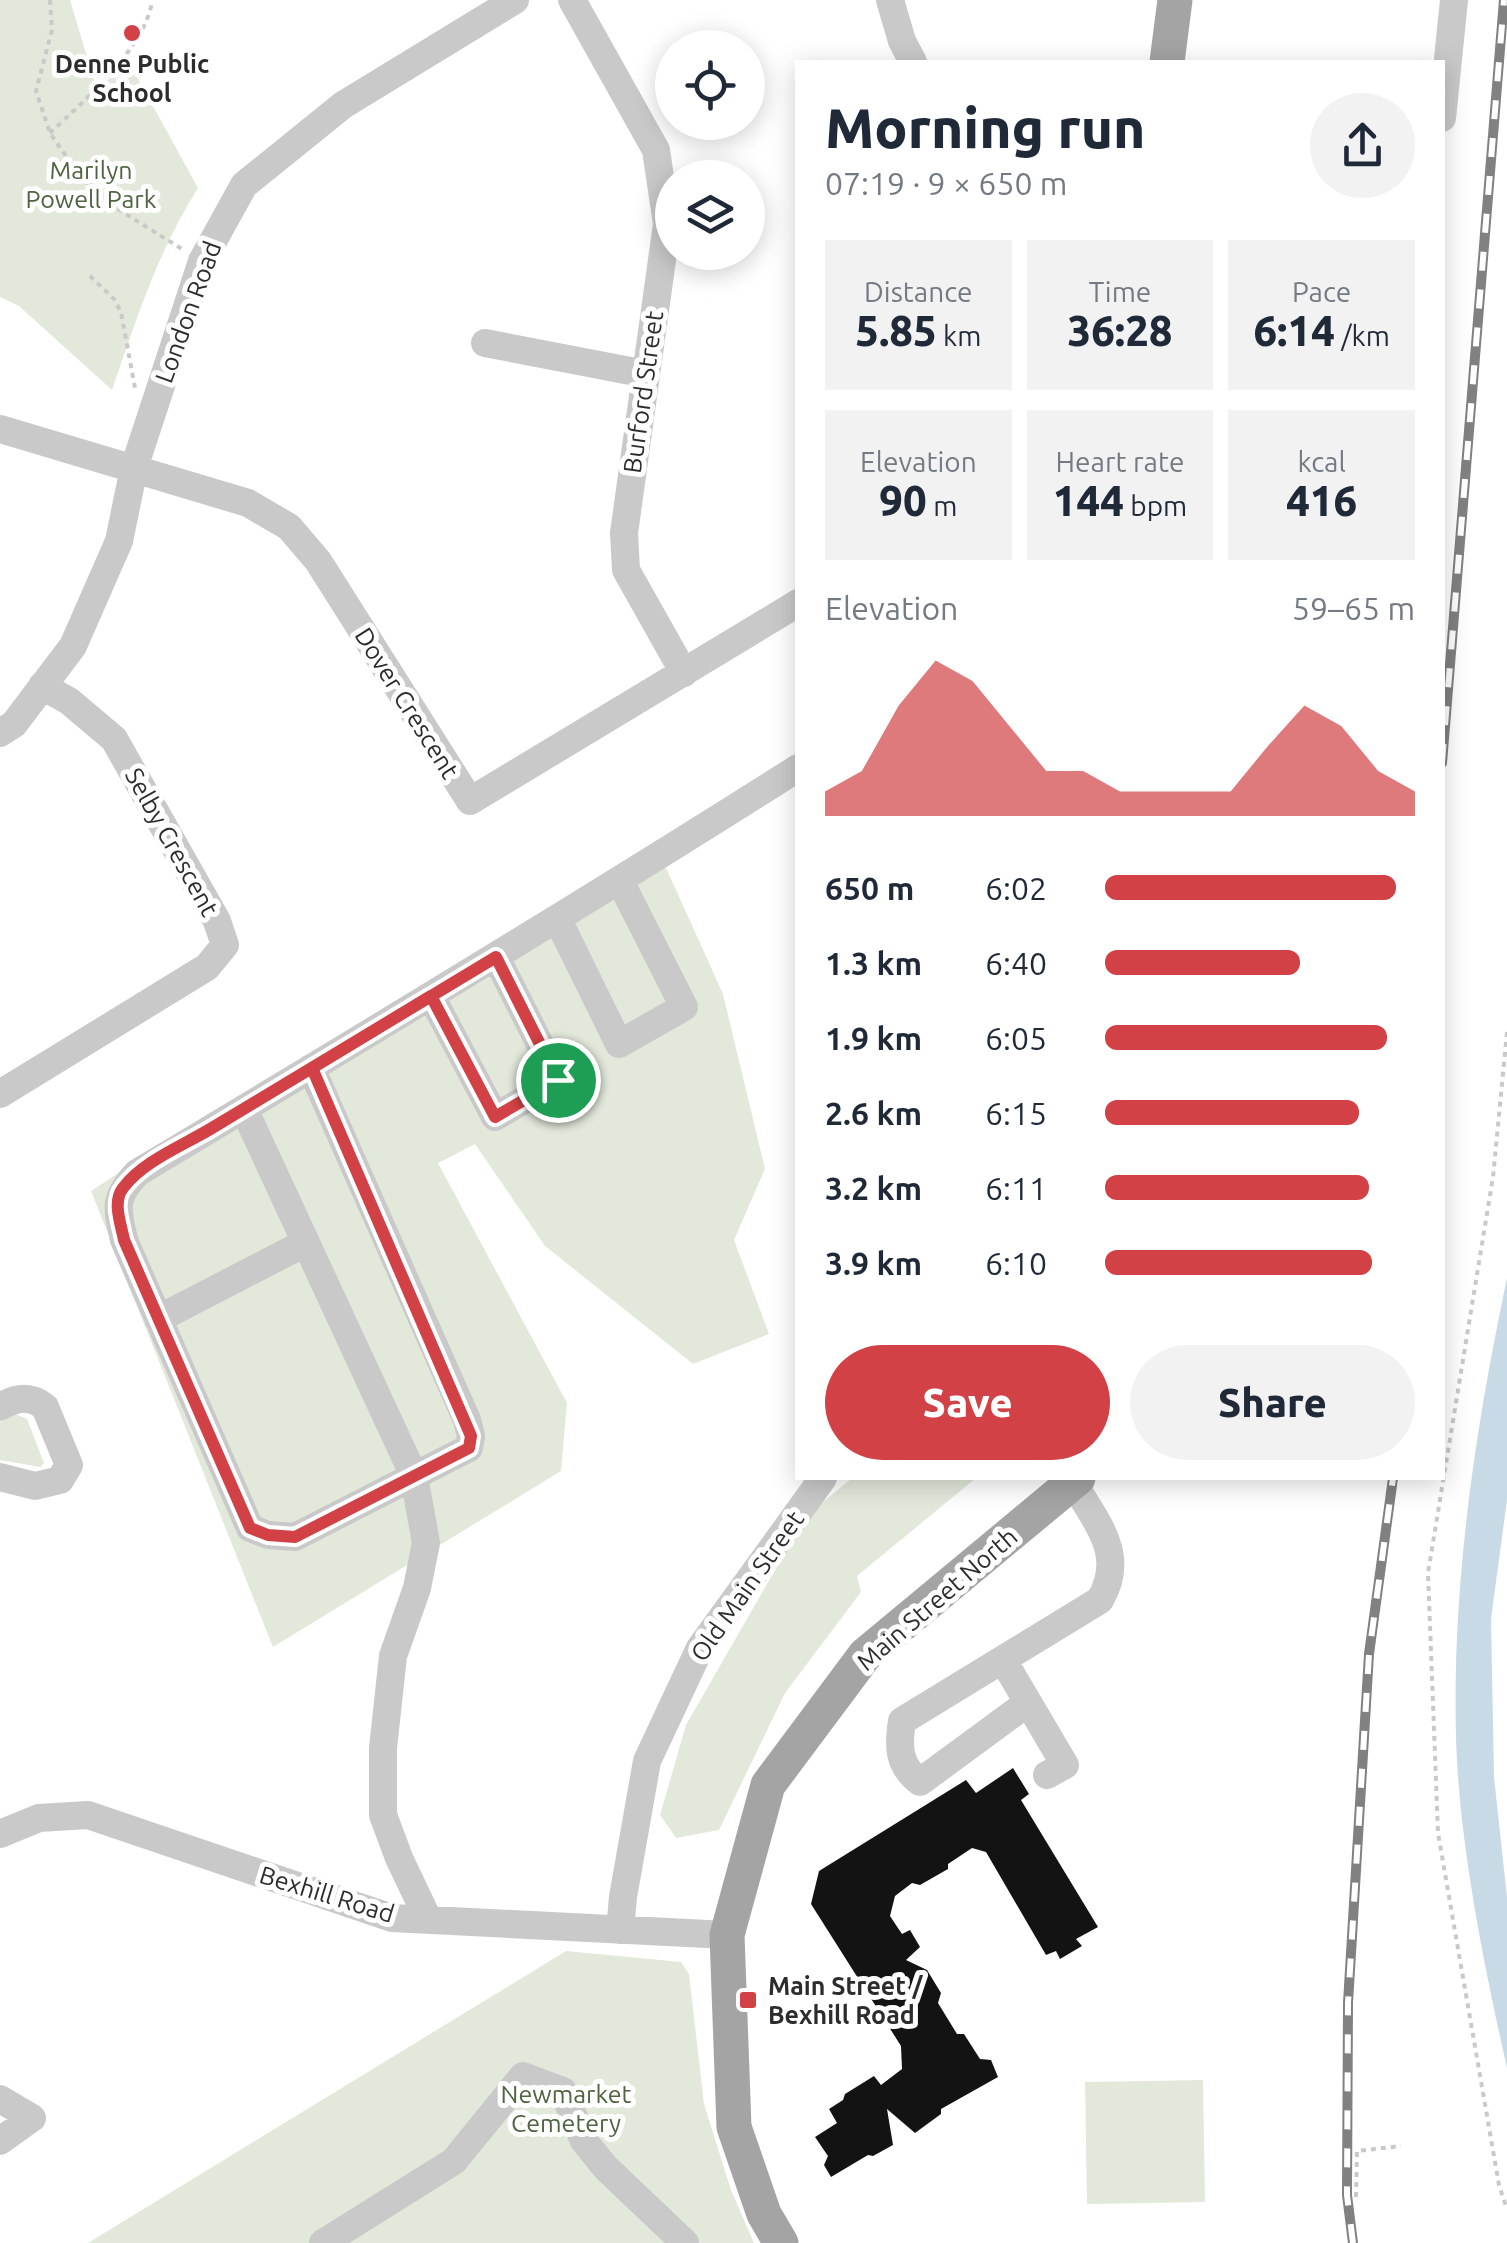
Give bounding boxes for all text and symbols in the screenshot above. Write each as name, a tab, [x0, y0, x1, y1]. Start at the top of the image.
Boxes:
marker: Denne Public School	[121, 22, 143, 44]
map controls	[655, 30, 765, 270]
button: locate	[655, 30, 765, 140]
place label: Denne Public School	[55, 50, 209, 107]
button: share	[1310, 93, 1415, 198]
text: Morning run	[825, 97, 1146, 158]
park label: Marilyn Powell Park	[26, 156, 157, 213]
button: layers	[655, 160, 765, 270]
text: 07:19 · 9 × 650 m	[825, 165, 1067, 201]
street label: London Road	[149, 237, 227, 387]
text: Distance	[864, 276, 973, 307]
text: Time	[1089, 276, 1151, 307]
text: Pace	[1292, 276, 1351, 307]
text: 5.85	[855, 307, 937, 354]
text: 36:28	[1067, 307, 1173, 354]
text: 6:14	[1253, 307, 1335, 354]
street label: Burford Street	[618, 309, 668, 475]
text: km	[937, 320, 981, 351]
text: /km	[1335, 320, 1390, 351]
text: Elevation	[860, 446, 977, 477]
text: Heart rate	[1056, 446, 1184, 477]
text: kcal	[1297, 446, 1346, 477]
text: 90	[879, 477, 927, 524]
text: 144	[1053, 477, 1124, 524]
text: 416	[1286, 477, 1357, 524]
text: m	[927, 490, 957, 521]
text: bpm	[1124, 490, 1187, 521]
text: Elevation	[825, 590, 958, 626]
text: 59–65 m	[1292, 590, 1415, 626]
street label: Dover Crescent	[349, 623, 465, 784]
street label: Selby Crescent	[120, 763, 224, 921]
text: 650 m	[825, 870, 914, 906]
text: 6:02	[985, 870, 1047, 906]
text: 1.3 km	[825, 945, 922, 981]
text: 6:40	[985, 945, 1047, 981]
text: 1.9 km	[825, 1020, 922, 1056]
text: 6:05	[985, 1020, 1047, 1056]
pin	[516, 1038, 601, 1123]
icon: arrive	[531, 1053, 586, 1108]
text: 2.6 km	[825, 1095, 922, 1131]
text: 6:15	[985, 1095, 1047, 1131]
text: 3.2 km	[825, 1170, 922, 1206]
text: 6:11	[985, 1170, 1047, 1206]
text: 3.9 km	[825, 1245, 922, 1281]
text: 6:10	[985, 1245, 1047, 1281]
button: Save	[825, 1345, 1110, 1460]
button: Share	[1130, 1345, 1415, 1460]
street label: Old Main Street	[685, 1505, 809, 1666]
street label: Main Street North	[852, 1522, 1022, 1676]
street label: Bexhill Road	[256, 1860, 398, 1928]
place label: Main Street / Bexhill Road	[768, 1972, 924, 2029]
marker: Main Street / Bexhill Road	[737, 1989, 759, 2011]
park label: Newmarket Cemetery	[501, 2080, 632, 2137]

